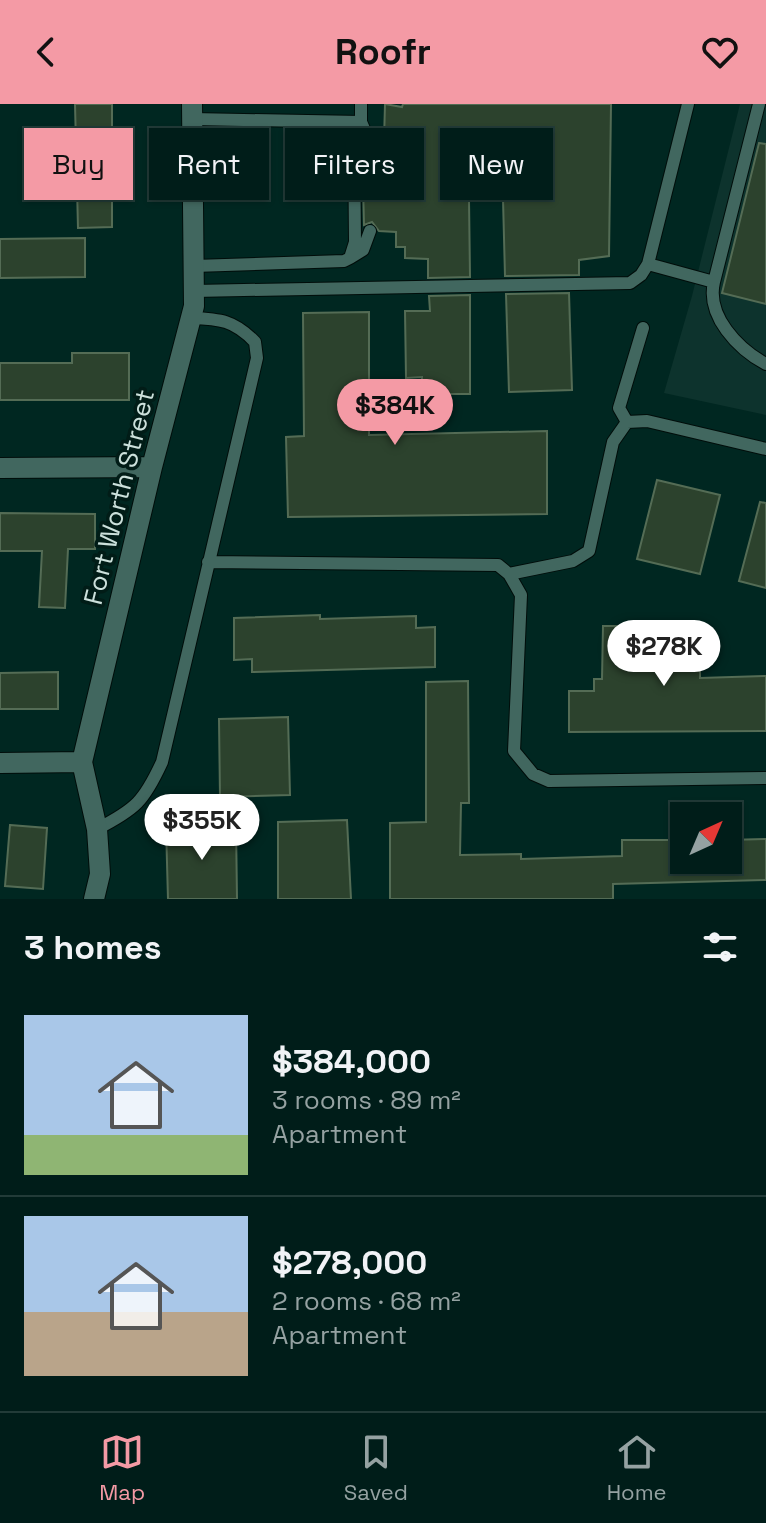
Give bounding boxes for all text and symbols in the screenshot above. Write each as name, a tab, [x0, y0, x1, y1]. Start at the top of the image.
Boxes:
text: Roofr	[335, 29, 431, 75]
icon: back	[24, 30, 68, 74]
icon: heart	[698, 30, 742, 74]
chip: Buy	[24, 128, 133, 200]
chip: Rent	[149, 128, 269, 200]
chip: Filters	[285, 128, 424, 200]
chip: New	[440, 128, 553, 200]
pin: $384K	[339, 379, 451, 447]
street label: Fort Worth Street	[76, 386, 162, 608]
text: $384K	[355, 388, 435, 422]
pin: $278K	[608, 620, 720, 688]
text: $278K	[625, 629, 703, 663]
pin: $355K	[146, 794, 258, 862]
north arrow	[670, 802, 742, 874]
map controls	[670, 802, 742, 874]
text: $355K	[162, 803, 242, 837]
icon: filters	[698, 925, 742, 969]
text: 3 homes	[24, 926, 162, 969]
text: $384,000	[272, 1040, 431, 1083]
icon: home	[88, 1047, 184, 1143]
text: 3 rooms · 89 m²	[272, 1083, 461, 1117]
text: Apartment	[272, 1117, 407, 1151]
text: $278,000	[272, 1241, 427, 1284]
icon: home	[88, 1248, 184, 1344]
text: 2 rooms · 68 m²	[272, 1284, 461, 1318]
text: Apartment	[272, 1318, 407, 1352]
tab: Map	[99, 1430, 145, 1506]
tab: Saved	[344, 1430, 408, 1506]
tab: Home	[607, 1430, 667, 1506]

